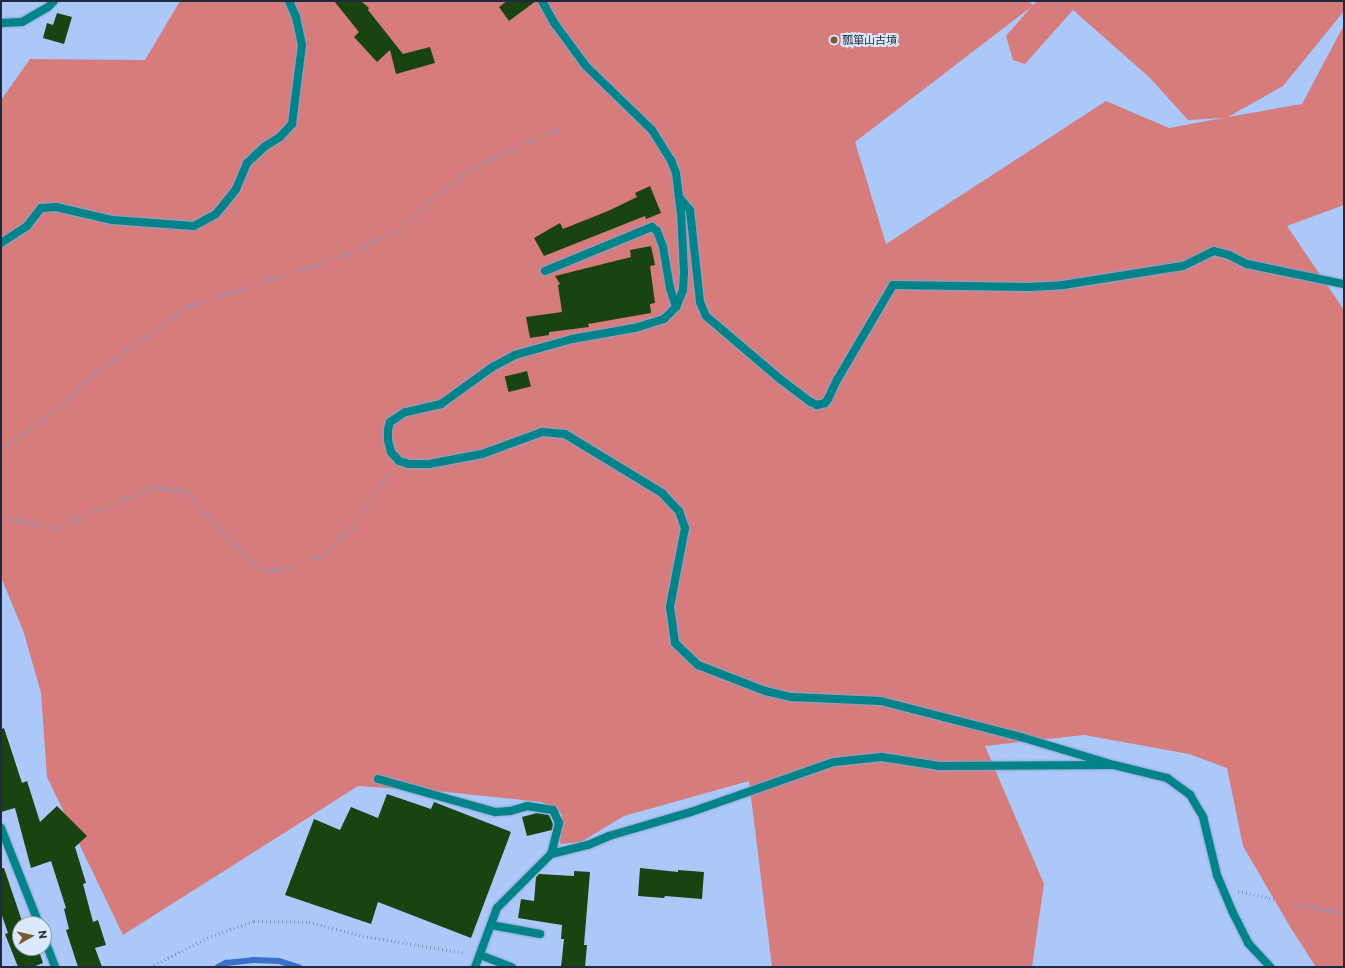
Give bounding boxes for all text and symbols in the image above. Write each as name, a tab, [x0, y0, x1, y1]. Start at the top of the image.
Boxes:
place label: 瓢箪山古墳	[842, 33, 897, 47]
marker: 瓢箪山古墳	[829, 35, 839, 45]
north arrow	[12, 916, 52, 956]
text: N	[36, 929, 50, 939]

